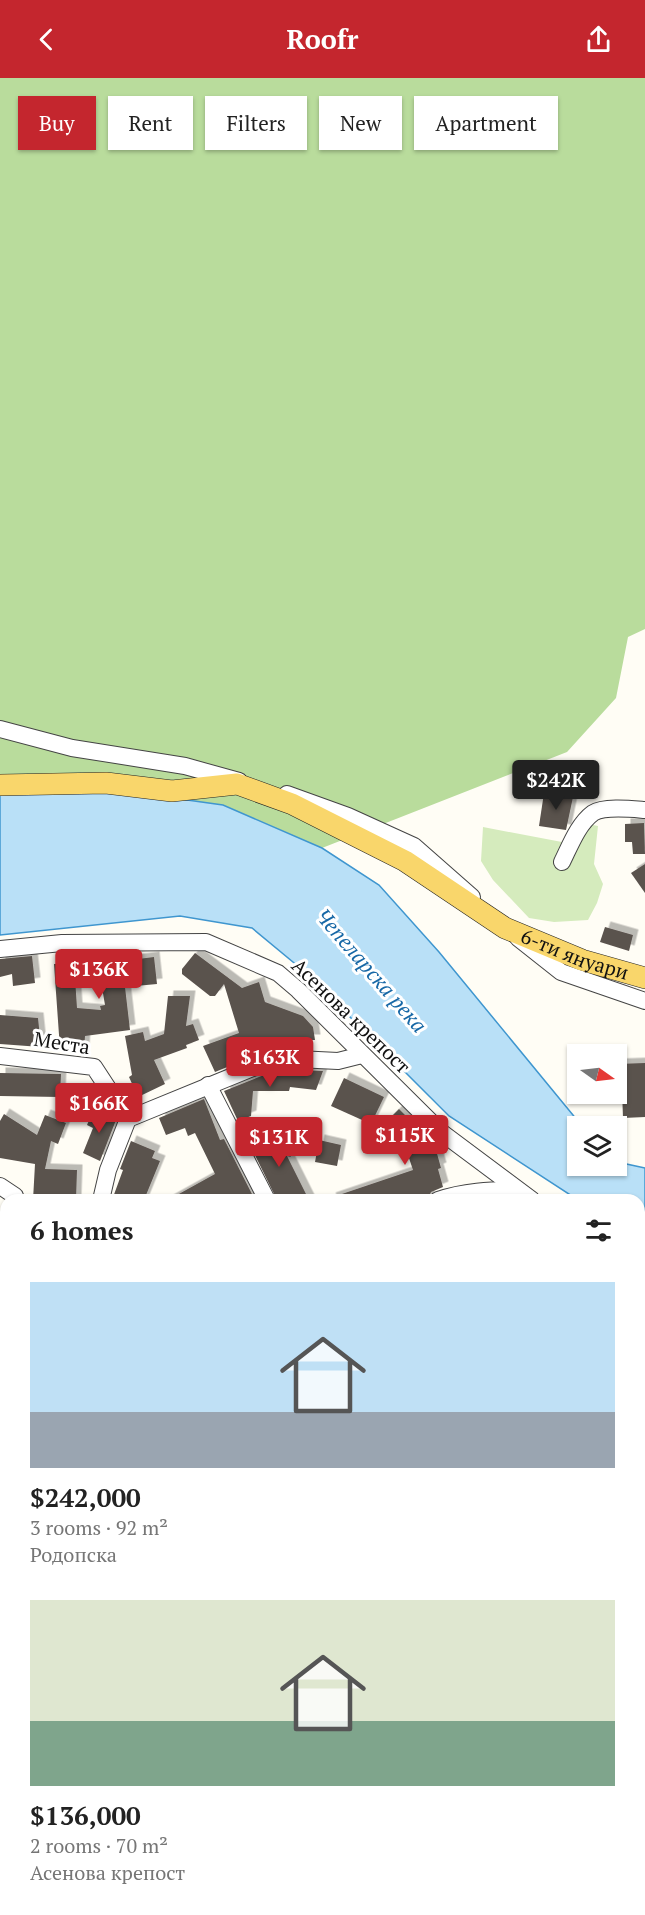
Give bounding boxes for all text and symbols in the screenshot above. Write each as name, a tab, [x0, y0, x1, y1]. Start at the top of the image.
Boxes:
text: Roofr	[287, 21, 358, 57]
icon: back	[30, 23, 63, 56]
icon: share	[582, 23, 615, 56]
chip: Buy	[18, 96, 96, 150]
chip: Rent	[108, 96, 193, 150]
chip: Filters	[205, 96, 307, 150]
chip: New	[319, 96, 402, 150]
chip: Apartment	[414, 96, 558, 150]
pin: $242K	[514, 760, 598, 811]
text: $242K	[526, 766, 586, 793]
water label: Чепеларска река	[310, 902, 433, 1038]
street label: 6-ти януари	[517, 922, 632, 986]
pin: $136K	[57, 949, 141, 1000]
street label: Асенова крепост	[286, 952, 417, 1079]
text: $136K	[69, 955, 129, 982]
street label: Места	[32, 1025, 92, 1060]
pin: $163K	[228, 1037, 312, 1088]
text: $163K	[240, 1043, 300, 1070]
north arrow	[567, 1044, 627, 1104]
map controls	[567, 1044, 627, 1176]
pin: $166K	[57, 1083, 141, 1134]
text: $166K	[69, 1089, 129, 1116]
pin: $115K	[363, 1115, 447, 1166]
button: layers	[567, 1116, 627, 1176]
pin: $131K	[237, 1117, 321, 1168]
text: $115K	[375, 1121, 435, 1148]
text: $131K	[249, 1123, 309, 1150]
text: 6 homes	[30, 1213, 134, 1247]
icon: filters	[582, 1214, 615, 1247]
icon: home	[269, 1321, 377, 1429]
text: $242,000	[30, 1480, 141, 1514]
text: 3 rooms · 92 m²	[30, 1514, 168, 1541]
text: Родопска	[30, 1541, 117, 1568]
icon: home	[269, 1639, 377, 1747]
text: $136,000	[30, 1798, 141, 1832]
text: 2 rooms · 70 m²	[30, 1832, 168, 1859]
text: Асенова крепост	[30, 1859, 185, 1886]

